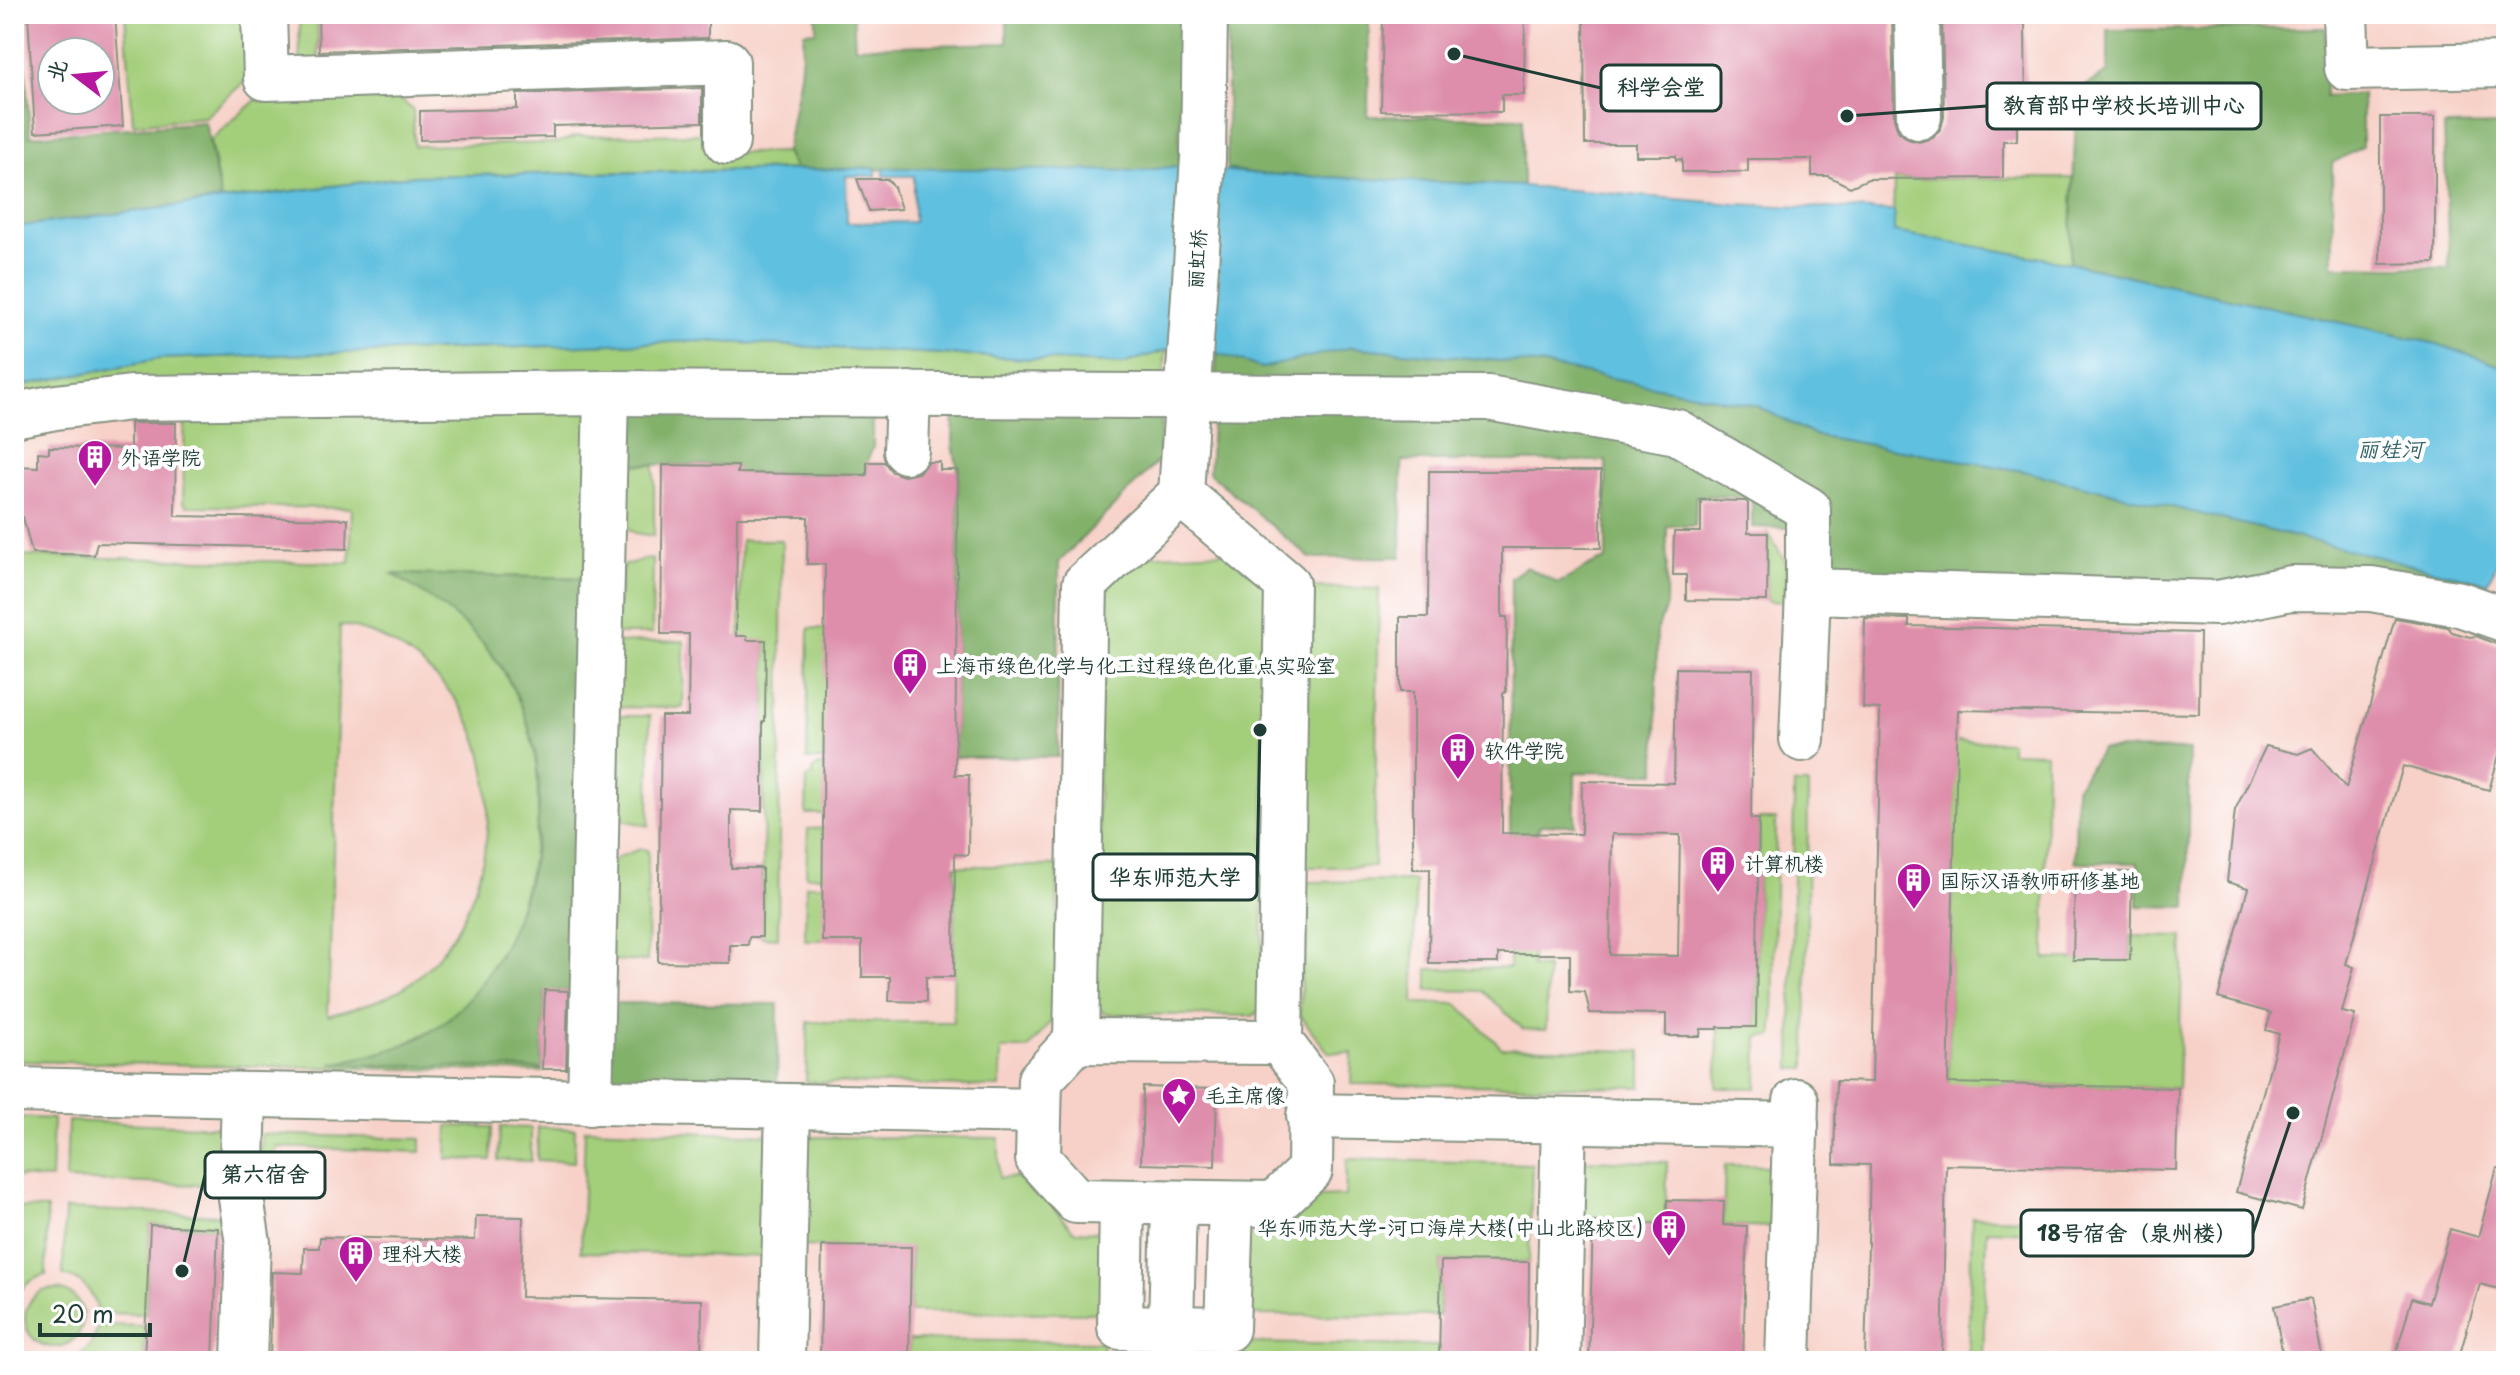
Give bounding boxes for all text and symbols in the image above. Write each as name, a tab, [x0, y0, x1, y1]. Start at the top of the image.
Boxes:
north arrow	[36, 36, 116, 116]
text: 北	[36, 55, 74, 85]
callout: 科学会堂	[1601, 65, 1721, 111]
text: 科学会堂	[1617, 69, 1705, 102]
callout: 教育部中学校长培训中心	[1987, 83, 2261, 129]
text: 教育部中学校长培训中心	[2003, 87, 2245, 120]
street label: 丽虹桥	[1179, 228, 1213, 290]
water label: 丽娃河	[2357, 431, 2426, 464]
building icon: 外语学院	[76, 438, 114, 488]
place label: 外语学院	[121, 442, 201, 472]
building icon: 上海市绿色化学与化工过程绿色化重点实验室	[891, 646, 929, 696]
place label: 上海市绿色化学与化工过程绿色化重点实验室	[936, 650, 1336, 680]
building icon: 软件学院	[1439, 731, 1477, 781]
place label: 软件学院	[1484, 735, 1564, 765]
building icon: 计算机楼	[1699, 844, 1737, 894]
place label: 计算机楼	[1744, 848, 1824, 878]
callout: 华东师范大学	[1093, 854, 1257, 900]
text: 华东师范大学	[1109, 859, 1241, 892]
building icon: 国际汉语教师研修基地	[1895, 861, 1933, 911]
place label: 国际汉语教师研修基地	[1940, 865, 2140, 895]
place icon: 毛主席像	[1160, 1076, 1198, 1126]
place label: 毛主席像	[1205, 1080, 1285, 1110]
callout: 第六宿舍	[205, 1152, 325, 1198]
text: 第六宿舍	[221, 1156, 309, 1189]
building icon: 华东师范大学-河口海岸大楼(中山北路校区)	[1650, 1208, 1688, 1258]
callout: 18号宿舍（泉州楼）	[2021, 1210, 2253, 1256]
place label: 华东师范大学-河口海岸大楼(中山北路校区)	[1258, 1212, 1643, 1242]
text: 18号宿舍（泉州楼）	[2037, 1215, 2237, 1248]
building icon: 理科大楼	[337, 1234, 375, 1284]
place label: 理科大楼	[382, 1238, 462, 1268]
scale bar	[40, 1287, 150, 1337]
text: 20 m	[52, 1295, 114, 1331]

